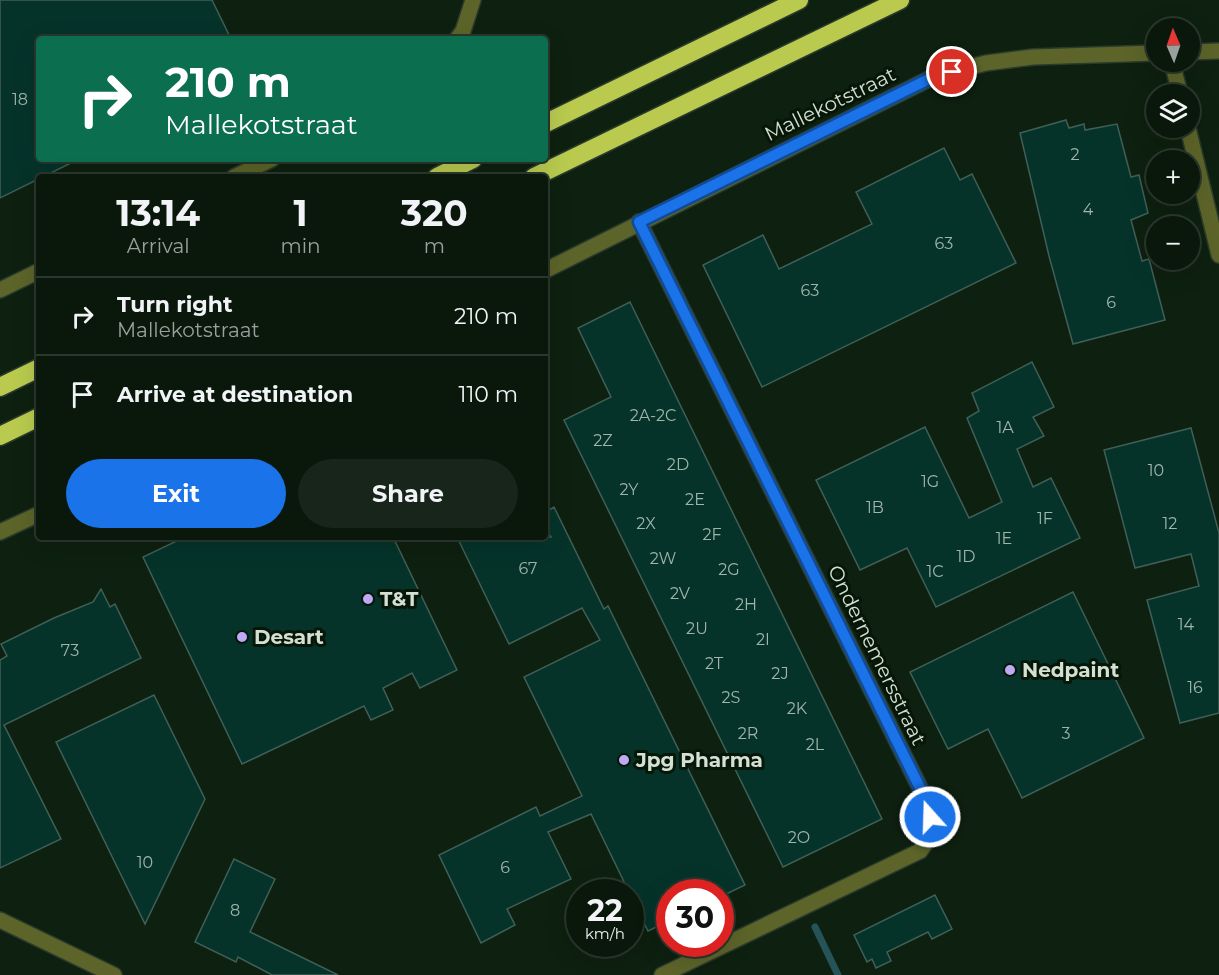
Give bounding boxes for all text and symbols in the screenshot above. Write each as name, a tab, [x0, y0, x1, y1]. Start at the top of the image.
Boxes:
north arrow	[1146, 18, 1200, 72]
map controls	[1146, 18, 1200, 270]
pin	[926, 46, 977, 97]
icon: arrive	[935, 55, 968, 88]
text: 210 m	[165, 56, 291, 108]
icon: right	[66, 60, 144, 138]
street label: Mallekotstraat	[761, 62, 899, 146]
button: layers	[1146, 84, 1200, 138]
house number: 18	[12, 90, 28, 109]
text: Mallekotstraat	[165, 108, 358, 141]
house number: 2	[1070, 145, 1080, 164]
button: +	[1146, 150, 1200, 204]
text: 13:14	[116, 191, 200, 235]
text: 1	[293, 191, 308, 235]
text: 320	[401, 191, 468, 235]
house number: 4	[1083, 200, 1094, 219]
button: −	[1146, 216, 1200, 270]
text: Arrival	[127, 234, 190, 258]
text: min	[280, 234, 321, 258]
text: m	[424, 234, 445, 258]
house number: 63	[935, 234, 953, 253]
house number: 63	[801, 281, 819, 300]
text: Turn right	[117, 291, 232, 318]
house number: 6	[1106, 293, 1116, 312]
icon: right	[66, 300, 99, 333]
text: 210 m	[454, 303, 518, 330]
text: Mallekotstraat	[117, 318, 260, 342]
icon: arrive	[66, 378, 99, 411]
text: Arrive at destination	[117, 381, 353, 408]
text: 110 m	[458, 381, 518, 408]
house number: 2A-2C	[630, 406, 676, 425]
house number: 1A	[996, 418, 1014, 437]
house number: 2Z	[593, 431, 613, 450]
house number: 2D	[667, 455, 689, 474]
button: Exit	[66, 459, 286, 528]
button: Share	[298, 459, 518, 528]
house number: 10	[1148, 461, 1164, 480]
house number: 1G	[921, 472, 939, 491]
house number: 2Y	[620, 480, 639, 499]
house number: 2E	[685, 490, 705, 509]
house number: 1B	[866, 498, 884, 517]
house number: 1F	[1037, 509, 1053, 528]
house number: 2X	[636, 514, 656, 533]
house number: 12	[1163, 514, 1177, 533]
house number: 2F	[702, 525, 722, 544]
house number: 1E	[996, 529, 1012, 548]
house number: 1D	[957, 547, 976, 566]
house number: 2W	[650, 549, 677, 568]
house number: 67	[518, 559, 538, 578]
house number: 2G	[718, 560, 740, 579]
street label: Ondernemersstraat	[823, 561, 931, 749]
house number: 1C	[926, 562, 944, 581]
house number: 2V	[670, 584, 691, 603]
place label: T&T	[380, 587, 419, 611]
marker: T&T	[361, 592, 375, 606]
house number: 2H	[735, 595, 757, 614]
house number: 14	[1178, 615, 1195, 634]
house number: 2U	[686, 619, 708, 638]
place label: Desart	[254, 625, 324, 649]
marker: Desart	[235, 630, 249, 644]
house number: 2I	[756, 630, 770, 649]
house number: 73	[61, 641, 79, 660]
house number: 2T	[705, 654, 724, 673]
place label: Nedpaint	[1022, 658, 1119, 682]
marker: Nedpaint	[1003, 663, 1017, 677]
house number: 2J	[771, 664, 789, 683]
house number: 16	[1187, 678, 1203, 697]
house number: 2S	[722, 688, 741, 707]
house number: 2K	[787, 699, 808, 718]
house number: 2R	[738, 724, 758, 743]
house number: 3	[1061, 724, 1071, 743]
house number: 2L	[806, 735, 825, 754]
place label: Jpg Pharma	[635, 748, 763, 772]
marker: Jpg Pharma	[617, 753, 631, 767]
position arrow	[898, 785, 962, 849]
house number: 2O	[788, 828, 810, 847]
house number: 10	[137, 853, 153, 872]
house number: 6	[500, 858, 510, 877]
speed limit sign: 30	[656, 879, 734, 957]
text: 22	[587, 892, 623, 929]
house number: 8	[230, 901, 240, 920]
text: km/h	[585, 924, 625, 943]

